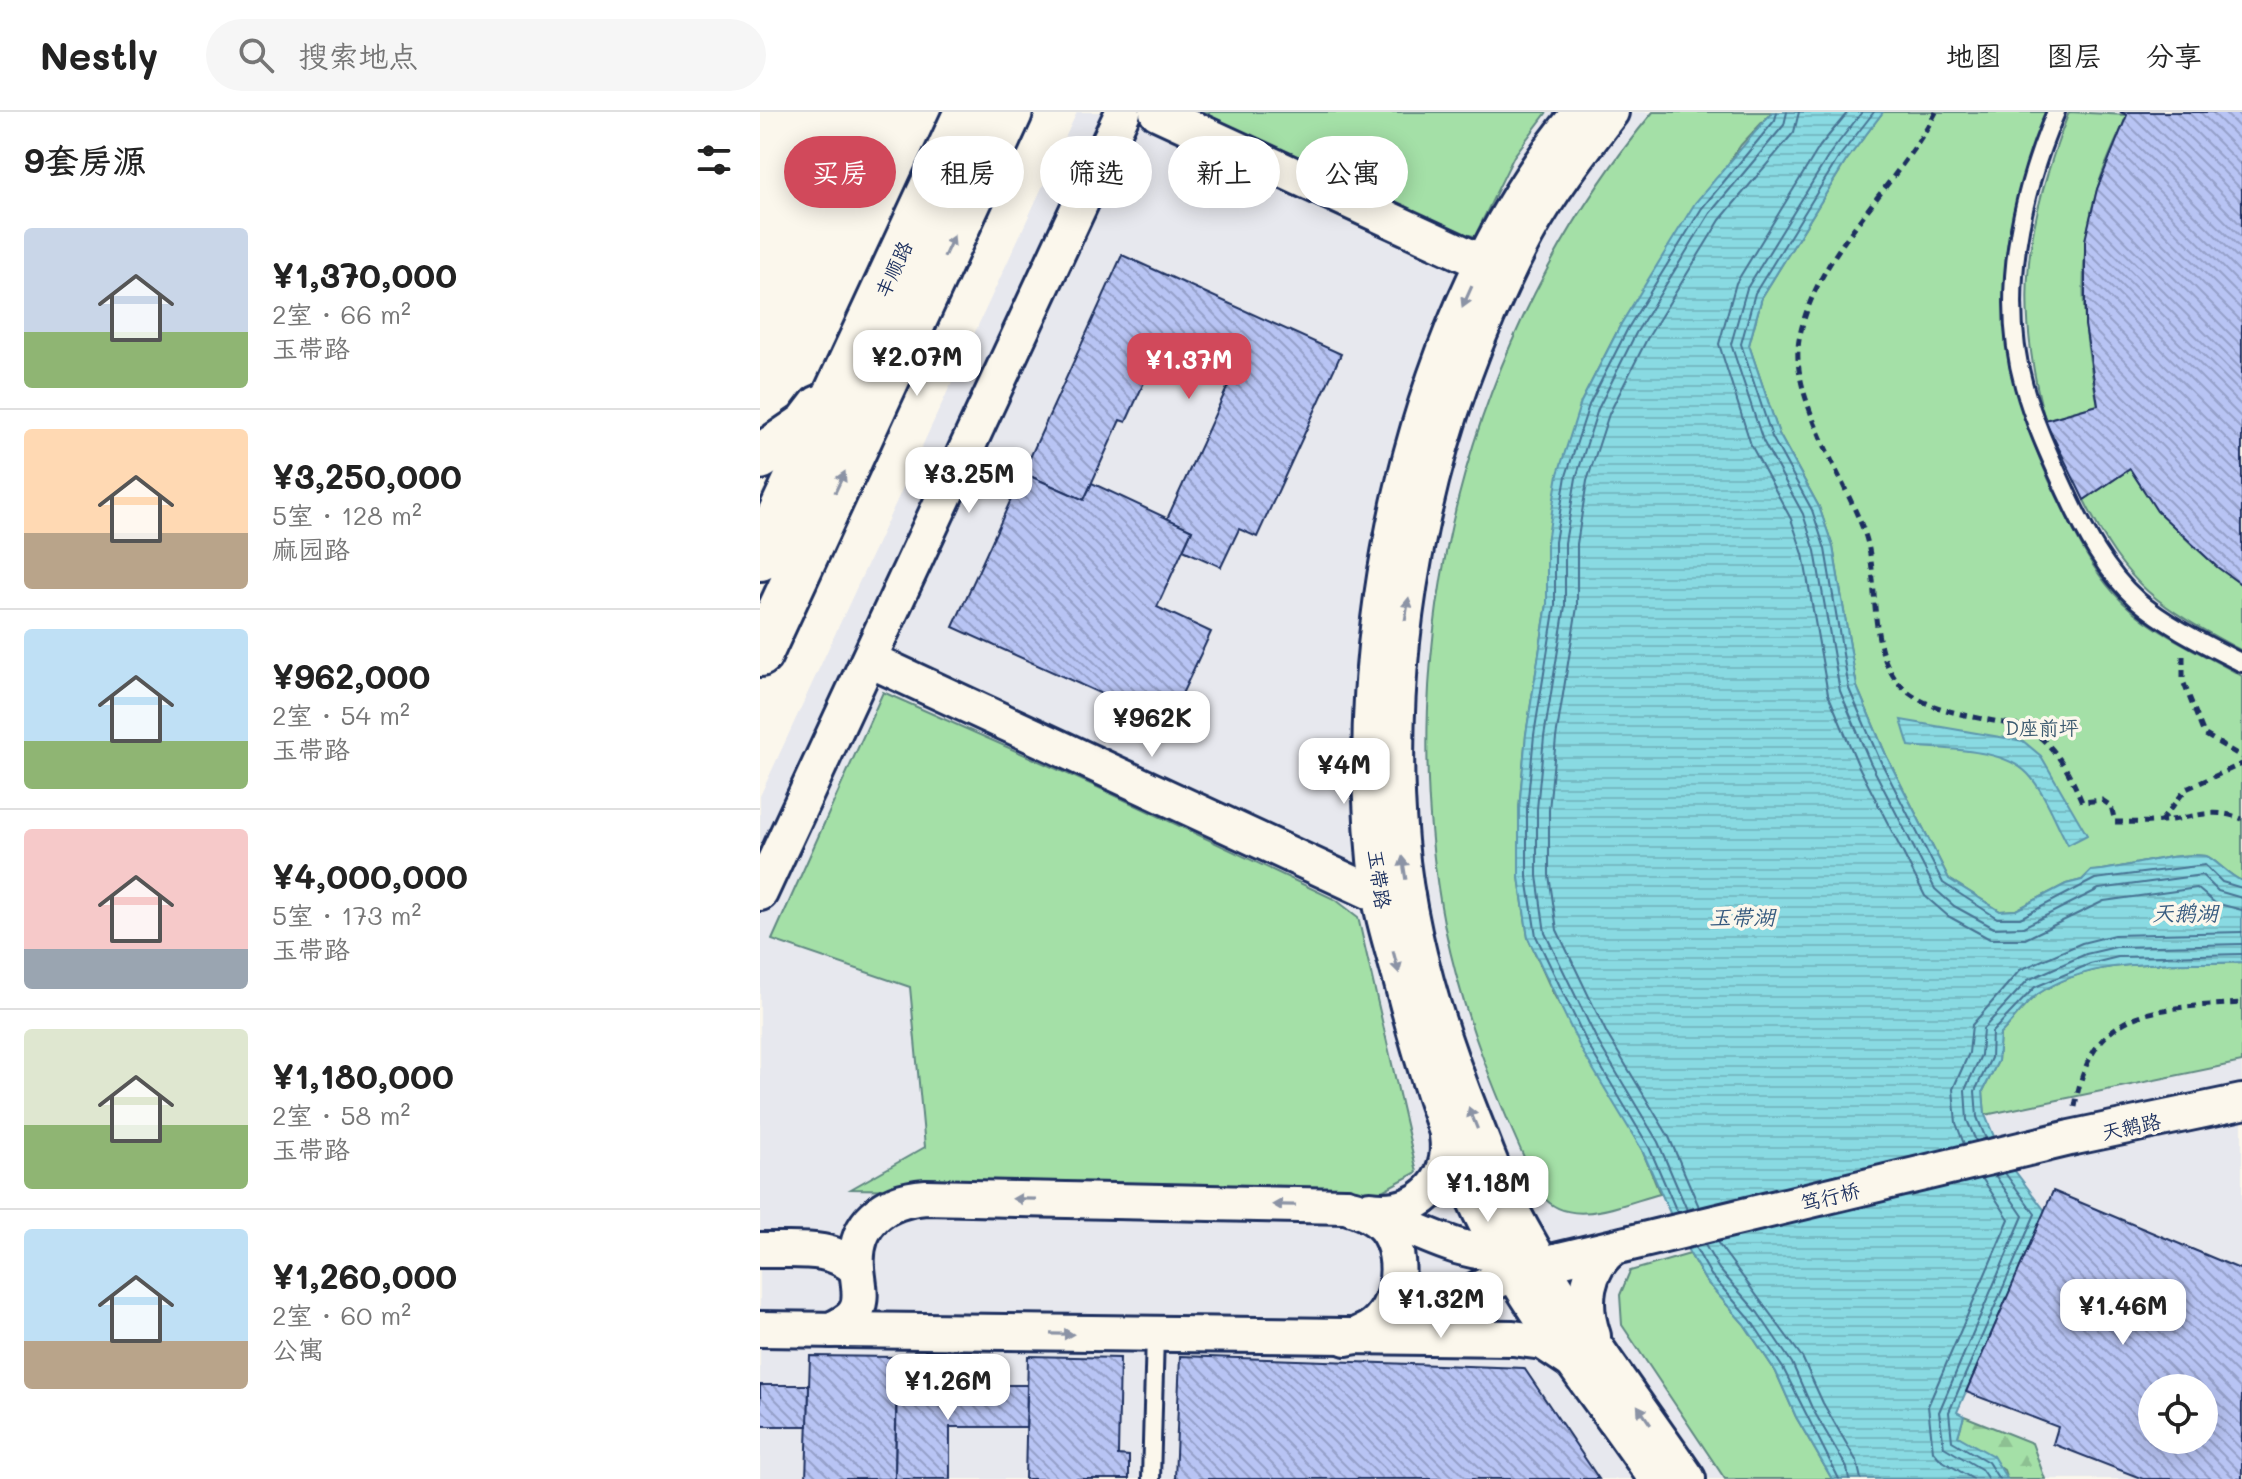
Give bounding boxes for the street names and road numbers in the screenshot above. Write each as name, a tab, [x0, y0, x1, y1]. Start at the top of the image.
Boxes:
street label: 丰顺路	[869, 235, 918, 302]
street label: 玉带路	[1363, 847, 1397, 912]
street label: 天鹅路	[2099, 1107, 2164, 1145]
street label: 笃行桥	[1798, 1176, 1862, 1216]

